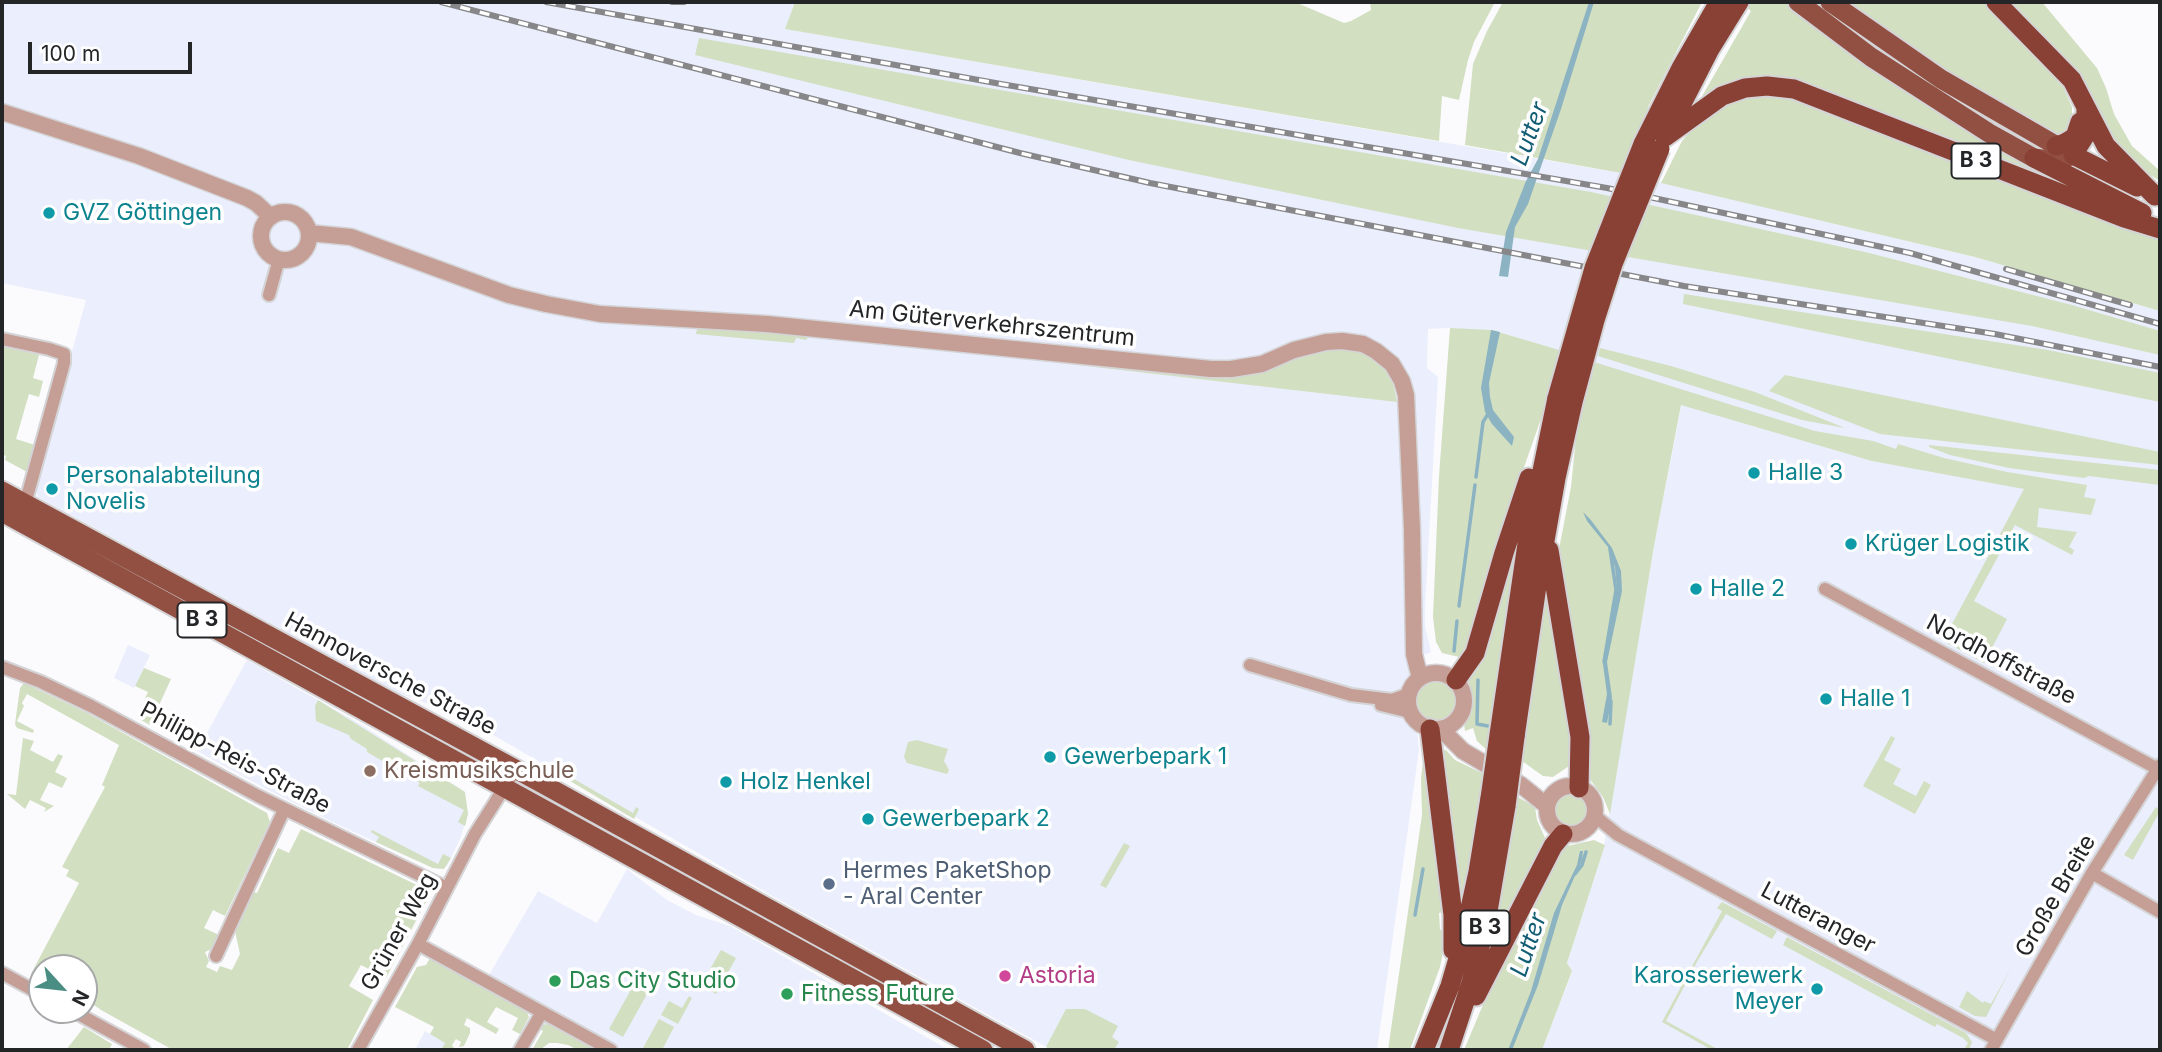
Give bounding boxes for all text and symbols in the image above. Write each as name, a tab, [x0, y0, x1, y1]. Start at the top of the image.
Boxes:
scale bar	[32, 28, 196, 72]
text: 100 m	[41, 41, 100, 66]
water label: Lutter	[1505, 98, 1555, 170]
road number: B 3	[1952, 144, 2000, 178]
place label: GVZ Göttingen	[63, 199, 222, 227]
marker: GVZ Göttingen	[41, 205, 57, 221]
street label: Am Güterverkehrszentrum	[848, 295, 1136, 353]
place label: Halle 3	[1768, 459, 1843, 487]
place label: Personalabteilung Novelis	[66, 462, 261, 516]
marker: Halle 3	[1746, 465, 1762, 481]
marker: Personalabteilung Novelis	[44, 481, 60, 497]
place label: Krüger Logistik	[1865, 530, 2030, 558]
marker: Krüger Logistik	[1843, 536, 1859, 552]
place label: Halle 2	[1710, 575, 1785, 603]
marker: Halle 2	[1688, 581, 1704, 597]
road number: B 3	[178, 602, 227, 638]
street label: Hannoversche Straße	[280, 607, 500, 741]
street label: Nordhoffstraße	[1922, 609, 2080, 711]
place label: Halle 1	[1840, 685, 1910, 713]
marker: Halle 1	[1818, 691, 1834, 707]
street label: Philipp-Reis-Straße	[135, 696, 335, 820]
place label: Gewerbepark 1	[1064, 743, 1227, 771]
marker: Gewerbepark 1	[1042, 749, 1058, 765]
place label: Kreismusikschule	[384, 757, 574, 785]
marker: Kreismusikschule	[362, 763, 378, 779]
place label: Holz Henkel	[740, 768, 871, 796]
marker: Holz Henkel	[718, 774, 734, 790]
place label: Gewerbepark 2	[882, 805, 1050, 833]
marker: Gewerbepark 2	[860, 811, 876, 827]
street label: Große Breite	[2010, 830, 2102, 962]
place label: Hermes PaketShop - Aral Center	[843, 857, 1052, 911]
street label: Grüner Weg	[355, 868, 443, 996]
marker: Hermes PaketShop - Aral Center	[821, 876, 837, 892]
street label: Lutteranger	[1756, 876, 1880, 960]
water label: Lutter	[1505, 909, 1553, 981]
road number: B 3	[1460, 911, 1510, 946]
north arrow	[28, 954, 98, 1024]
place label: Astoria	[1019, 962, 1096, 990]
place label: Karosseriewerk Meyer	[1634, 962, 1803, 1016]
place label: Das City Studio	[569, 967, 736, 995]
marker: Astoria	[997, 968, 1013, 984]
marker: Das City Studio	[547, 973, 563, 989]
place label: Fitness Future	[801, 980, 955, 1008]
marker: Karosseriewerk Meyer	[1809, 981, 1825, 997]
text: N	[67, 986, 94, 1010]
marker: Fitness Future	[779, 986, 795, 1002]

